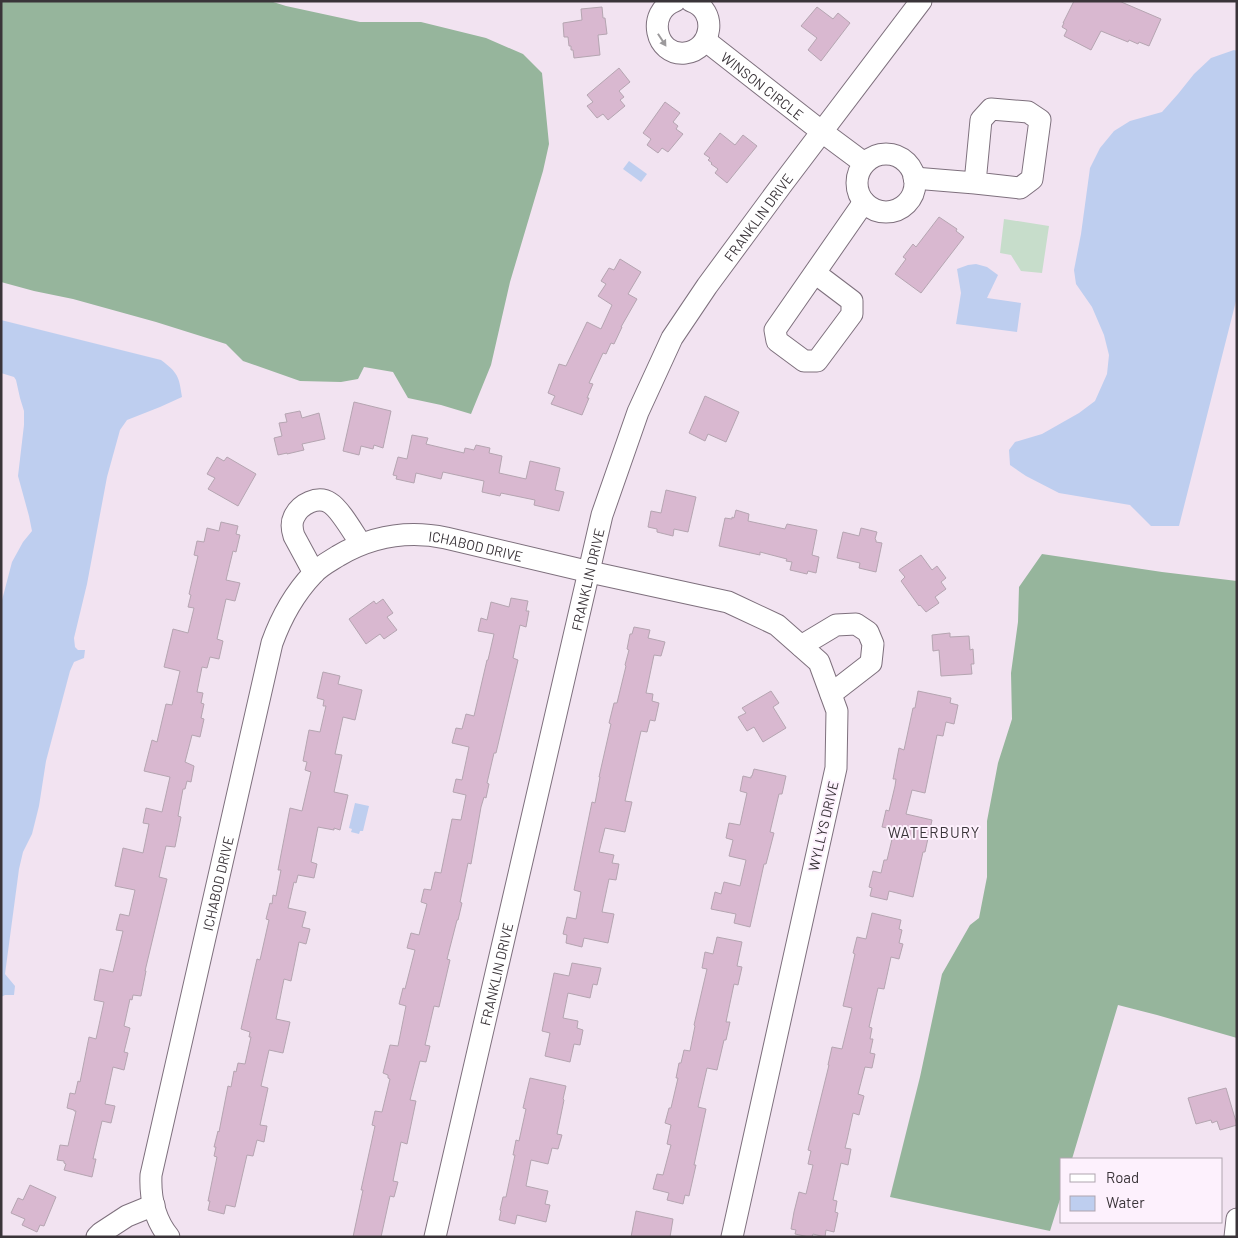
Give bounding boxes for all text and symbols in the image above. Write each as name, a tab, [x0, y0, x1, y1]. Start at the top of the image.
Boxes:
one-way arrow	[657, 33, 667, 47]
street label: WINSON CIRCLE	[718, 48, 807, 123]
street label: FRANKLIN DRIVE	[720, 170, 796, 264]
street label: FRANKLIN DRIVE	[567, 526, 607, 632]
street label: ICHABOD DRIVE	[428, 527, 525, 564]
street label: WYLLYS DRIVE	[804, 779, 842, 873]
district label: WATERBURY	[888, 823, 980, 841]
street label: ICHABOD DRIVE	[198, 835, 236, 932]
street label: FRANKLIN DRIVE	[476, 921, 516, 1027]
legend	[1060, 1158, 1223, 1223]
text: Road	[1106, 1168, 1139, 1186]
text: Water	[1106, 1193, 1145, 1211]

